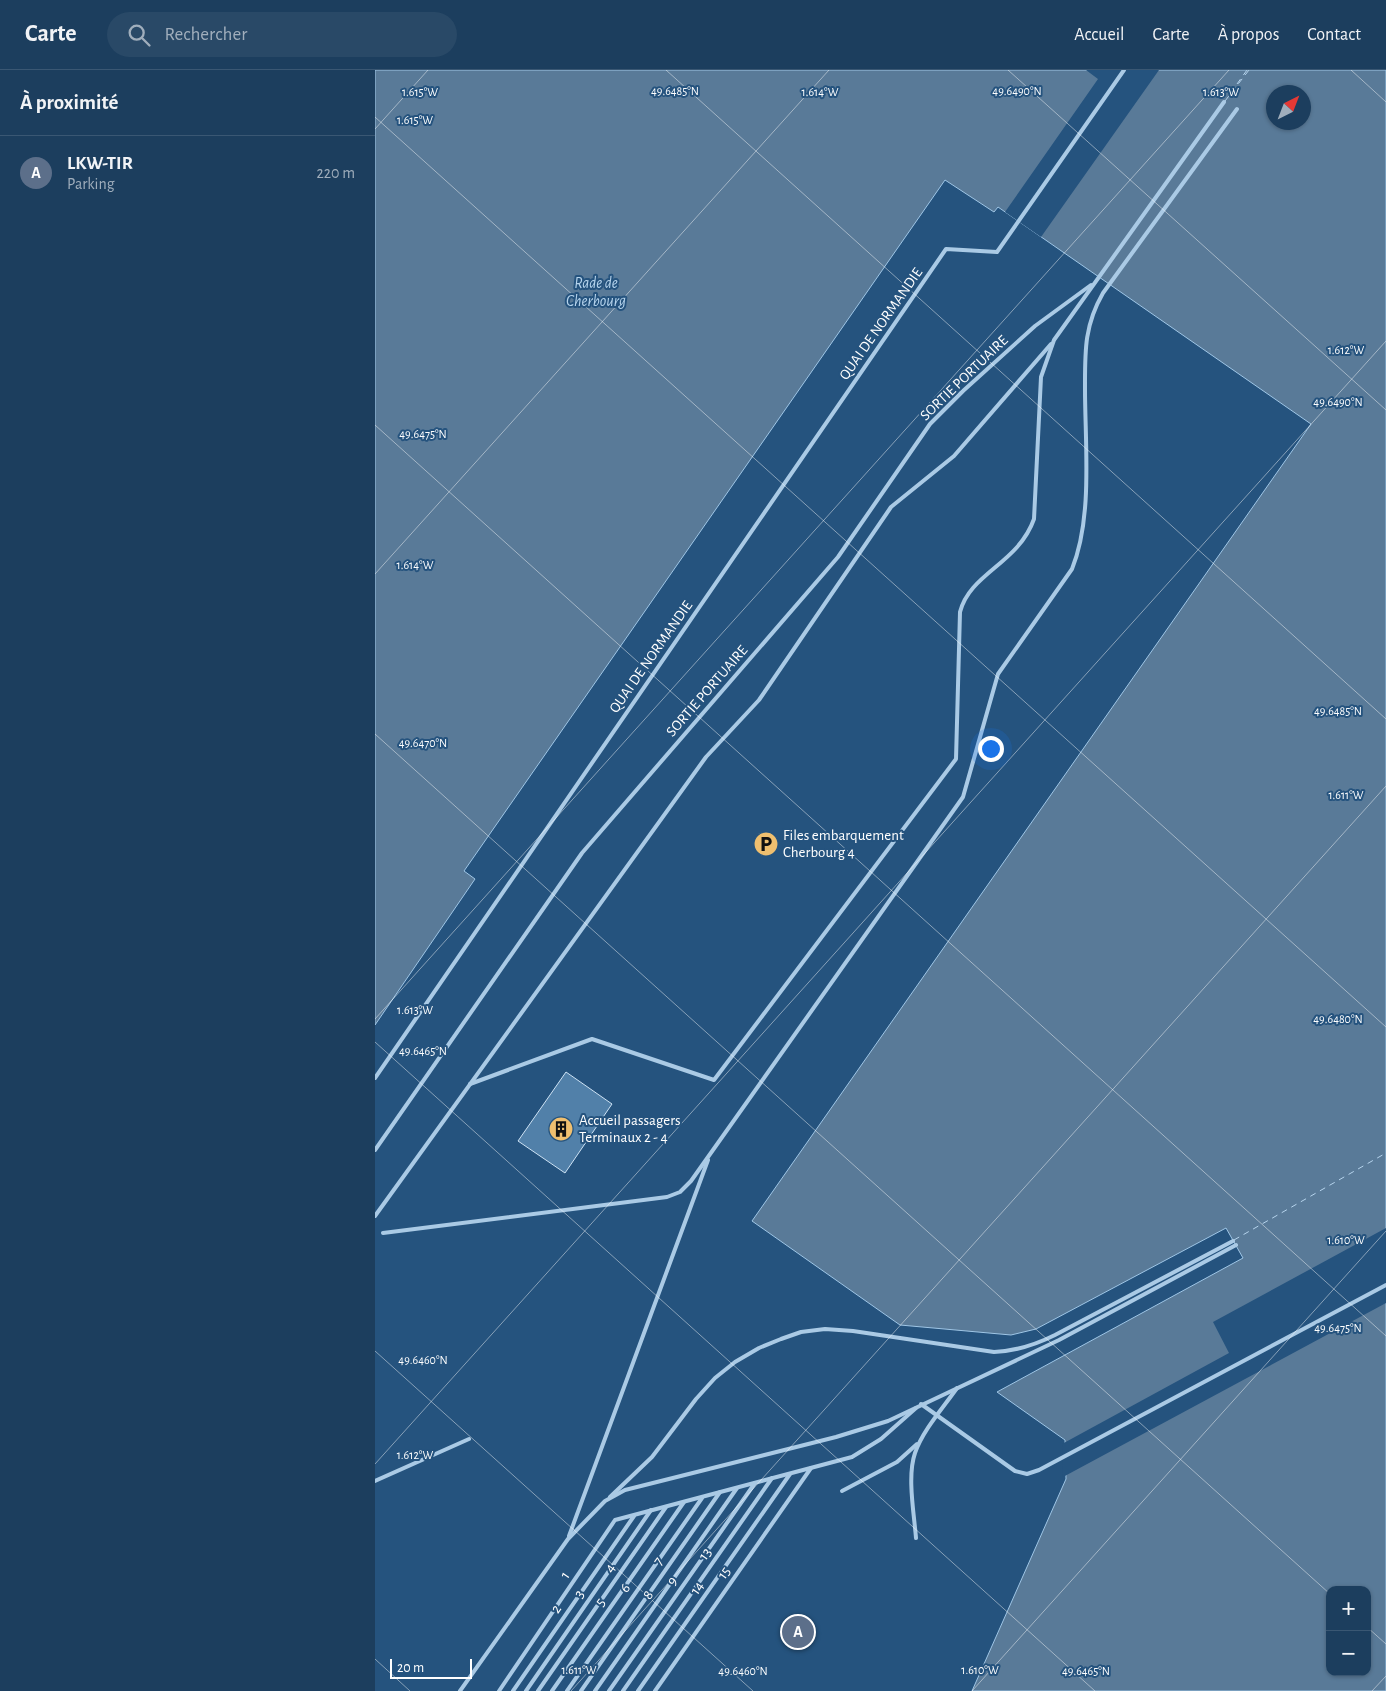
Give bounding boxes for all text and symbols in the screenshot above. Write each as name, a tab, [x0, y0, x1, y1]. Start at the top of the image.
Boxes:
search box	[107, 12, 457, 57]
icon: search	[125, 21, 153, 49]
text: Carte	[25, 22, 77, 46]
text: Rechercher	[165, 25, 247, 44]
text: Accueil	[1074, 26, 1125, 44]
text: Carte	[1153, 26, 1190, 44]
text: À propos	[1218, 26, 1279, 44]
text: Contact	[1307, 26, 1361, 44]
text: 49.6485°N	[651, 85, 699, 97]
text: 49.6490°N	[992, 85, 1042, 97]
north arrow	[1266, 85, 1311, 130]
text: 1.615°W	[402, 86, 438, 98]
text: 1.614°W	[802, 86, 839, 98]
text: 1.613°W	[1203, 86, 1239, 98]
text: À proximité	[20, 92, 118, 113]
text: 1.615°W	[397, 114, 433, 126]
text: LKW-TIR	[67, 154, 133, 173]
text: A	[31, 165, 41, 181]
text: 220 m	[317, 165, 355, 181]
text: Parking	[67, 176, 115, 192]
street label: QUAI DE NORMANDIE	[837, 265, 925, 383]
water label: Rade de Cherbourg	[566, 275, 626, 309]
street label: SORTIE PORTUAIRE	[917, 333, 1011, 423]
text: 1.612°W	[1328, 344, 1365, 356]
text: 49.6490°N	[1313, 396, 1363, 408]
text: 49.6475°N	[399, 428, 447, 440]
text: 1.614°W	[397, 559, 434, 571]
street label: QUAI DE NORMANDIE	[607, 598, 695, 716]
street label: SORTIE PORTUAIRE	[664, 643, 750, 739]
text: 49.6485°N	[1314, 705, 1362, 717]
your location	[978, 736, 1004, 762]
text: 49.6470°N	[399, 737, 447, 749]
text: 1.611°W	[1328, 789, 1364, 801]
place label: Files embarquement Cherbourg 4	[783, 828, 904, 860]
parking icon: Files embarquement Cherbourg 4	[753, 831, 779, 857]
text: 1.613°W	[397, 1004, 433, 1016]
text: 49.6480°N	[1313, 1013, 1363, 1025]
text: 49.6465°N	[399, 1045, 447, 1057]
place label: Accueil passagers Terminaux 2 - 4	[579, 1113, 681, 1145]
building icon: Accueil passagers Terminaux 2 - 4	[548, 1116, 574, 1142]
text: 1.610°W	[1327, 1234, 1365, 1246]
text: 49.6475°N	[1314, 1322, 1362, 1334]
text: 49.6460°N	[398, 1354, 448, 1366]
text: 1.612°W	[397, 1449, 434, 1461]
street label: 13	[696, 1545, 714, 1563]
street label: 7	[650, 1554, 666, 1568]
street label: 4	[602, 1561, 618, 1575]
street label: 15	[715, 1564, 733, 1582]
street label: 1	[557, 1569, 573, 1581]
street label: 9	[664, 1574, 680, 1588]
street label: 14	[687, 1579, 707, 1597]
street label: 6	[617, 1581, 633, 1595]
map controls	[1326, 1586, 1371, 1676]
button: +	[1326, 1586, 1371, 1631]
street label: 3	[571, 1587, 587, 1601]
street label: 8	[640, 1588, 656, 1602]
street label: 5	[592, 1595, 608, 1609]
street label: 2	[548, 1602, 564, 1616]
pin: A	[782, 1613, 814, 1651]
button: −	[1326, 1631, 1371, 1676]
scale bar	[390, 1656, 473, 1679]
text: 20 m	[397, 1661, 424, 1675]
text: 1.611°W	[561, 1664, 597, 1676]
text: 1.610°W	[961, 1664, 999, 1676]
text: 49.6460°N	[718, 1665, 768, 1677]
text: 49.6465°N	[1062, 1665, 1110, 1677]

